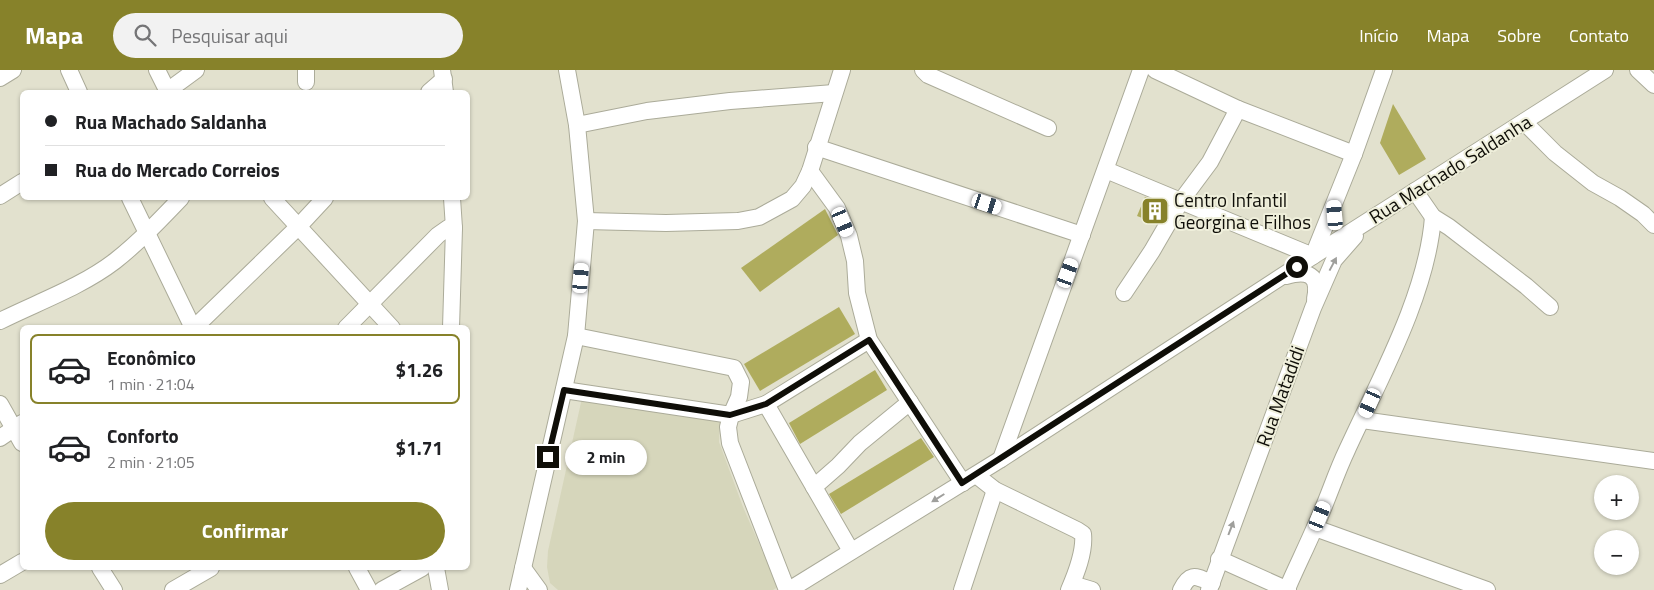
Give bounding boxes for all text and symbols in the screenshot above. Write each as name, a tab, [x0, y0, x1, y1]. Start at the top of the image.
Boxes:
search box	[113, 13, 463, 58]
text: Mapa	[25, 17, 83, 53]
icon: search	[131, 21, 159, 49]
text: Pesquisar aqui	[171, 21, 288, 50]
text: Início	[1359, 22, 1399, 49]
text: Mapa	[1427, 22, 1469, 49]
text: Sobre	[1497, 22, 1541, 49]
text: Contato	[1569, 22, 1629, 49]
text: Rua Machado Saldanha	[75, 107, 267, 136]
street label: Rua Machado Saldanha	[1363, 107, 1537, 230]
text: Rua do Mercado Correios	[75, 155, 280, 184]
place label: Centro Infantil Georgina e Filhos	[1174, 185, 1311, 236]
car	[970, 192, 1003, 216]
building icon: Centro Infantil Georgina e Filhos	[1140, 196, 1170, 226]
car	[1326, 199, 1343, 231]
car	[830, 205, 855, 239]
car	[1055, 256, 1080, 290]
route start	[1286, 256, 1308, 278]
one-way arrow	[1329, 257, 1337, 271]
car	[572, 262, 589, 294]
street label: Rua Matadidi	[1248, 341, 1311, 450]
text: Econômico	[107, 343, 196, 372]
icon: car	[47, 347, 92, 392]
text: $1.26	[396, 355, 443, 384]
text: 1 min · 21:04	[107, 372, 195, 396]
car	[1357, 386, 1382, 420]
text: Conforto	[107, 421, 179, 450]
icon: car	[47, 425, 92, 470]
text: $1.71	[396, 433, 443, 462]
callout: 2 min	[566, 440, 648, 474]
text: 2 min	[587, 445, 625, 469]
route end	[537, 446, 559, 468]
text: 2 min · 21:05	[107, 450, 195, 474]
map controls	[1594, 475, 1639, 575]
button: +	[1594, 475, 1639, 520]
one-way arrow	[931, 493, 944, 503]
car	[1307, 499, 1332, 533]
button: Confirmar	[45, 502, 445, 560]
one-way arrow	[1228, 520, 1235, 535]
button: −	[1594, 530, 1639, 575]

